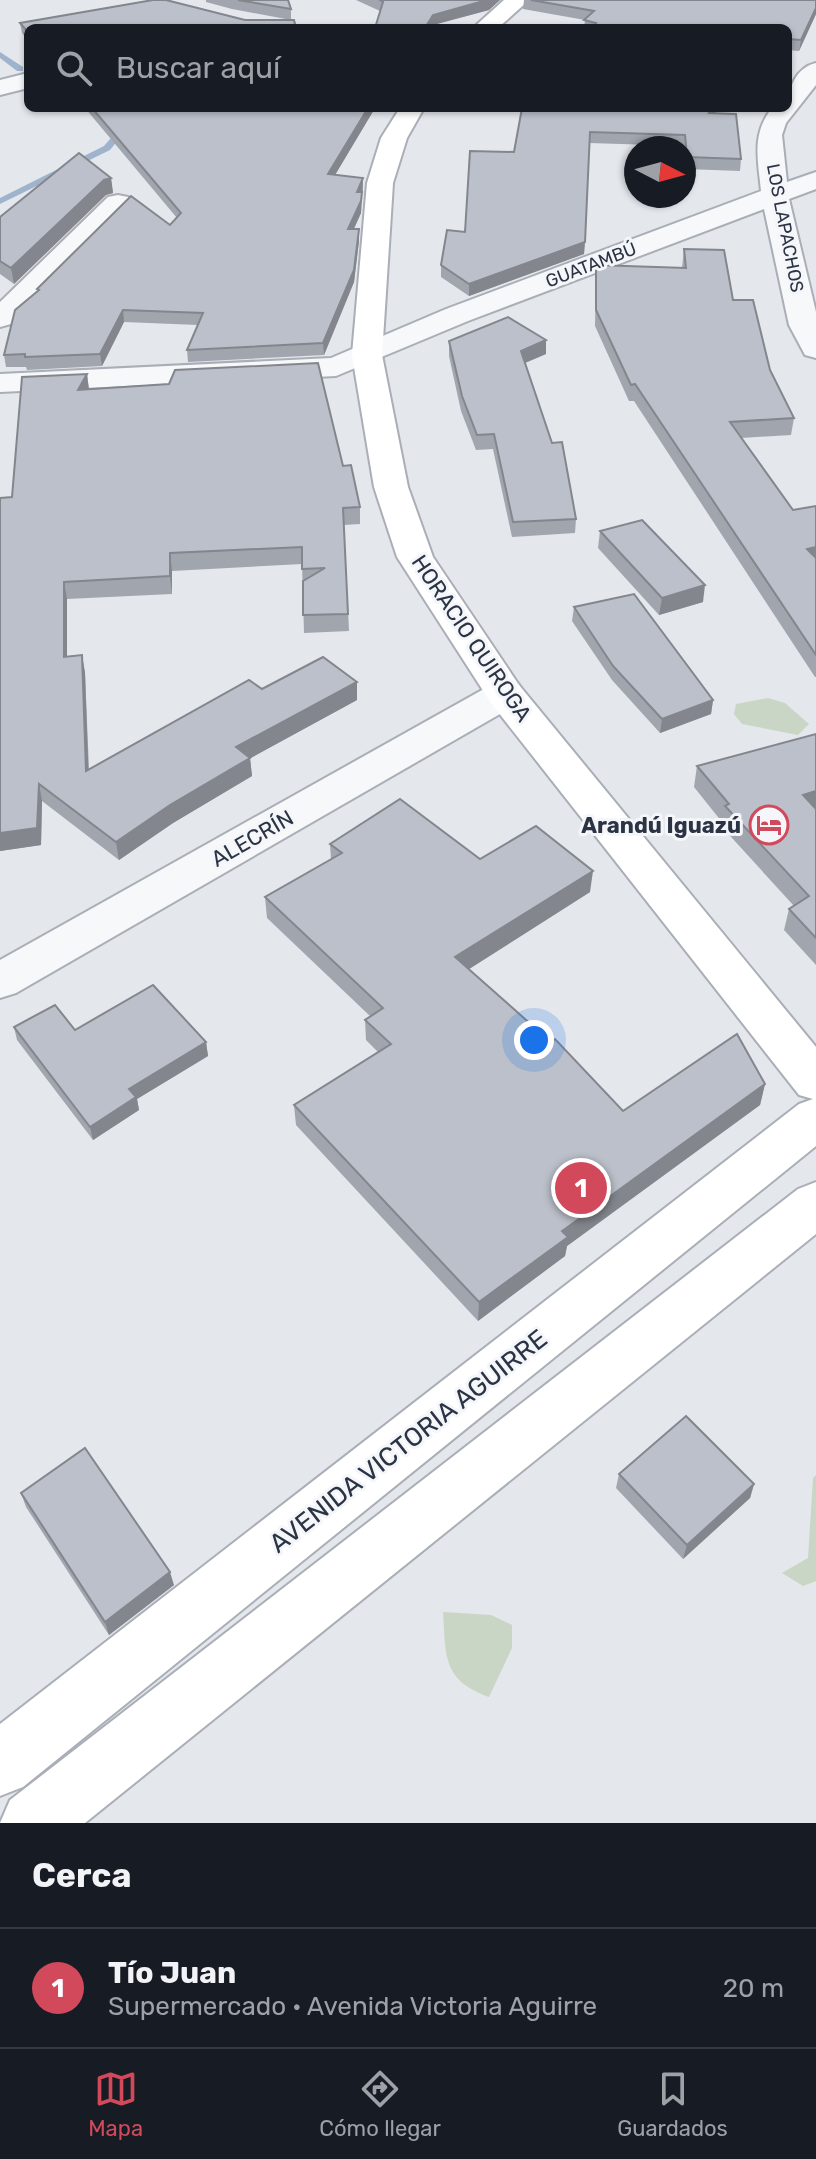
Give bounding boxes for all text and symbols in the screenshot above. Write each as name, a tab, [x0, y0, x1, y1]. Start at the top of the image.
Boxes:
search box	[24, 24, 792, 112]
icon: search	[52, 46, 96, 90]
text: Buscar aquí	[116, 50, 280, 86]
north arrow	[624, 136, 696, 208]
street label: LOS LAPACHOS	[762, 162, 808, 294]
street label: GUATAMBÚ	[543, 238, 639, 292]
street label: HORACIO QUIROGA	[406, 550, 538, 727]
street label: ALECRÍN	[206, 804, 298, 873]
hotel icon: Arandú Iguazú	[748, 804, 790, 846]
place label: Arandú Iguazú	[581, 812, 741, 839]
your location	[514, 1020, 554, 1060]
pin: 1	[555, 1158, 607, 1218]
street label: AVENIDA VICTORIA AGUIRRE	[263, 1323, 553, 1560]
text: Cerca	[32, 1855, 131, 1896]
text: Tío Juan	[108, 1955, 236, 1991]
text: 1	[52, 1973, 64, 2004]
text: 20 m	[723, 1973, 784, 2004]
text: Supermercado · Avenida Victoria Aguirre	[108, 1991, 597, 2022]
tab: Mapa	[88, 2067, 143, 2142]
tab: Cómo llegar	[319, 2067, 441, 2142]
tab: Guardados	[617, 2067, 728, 2142]

